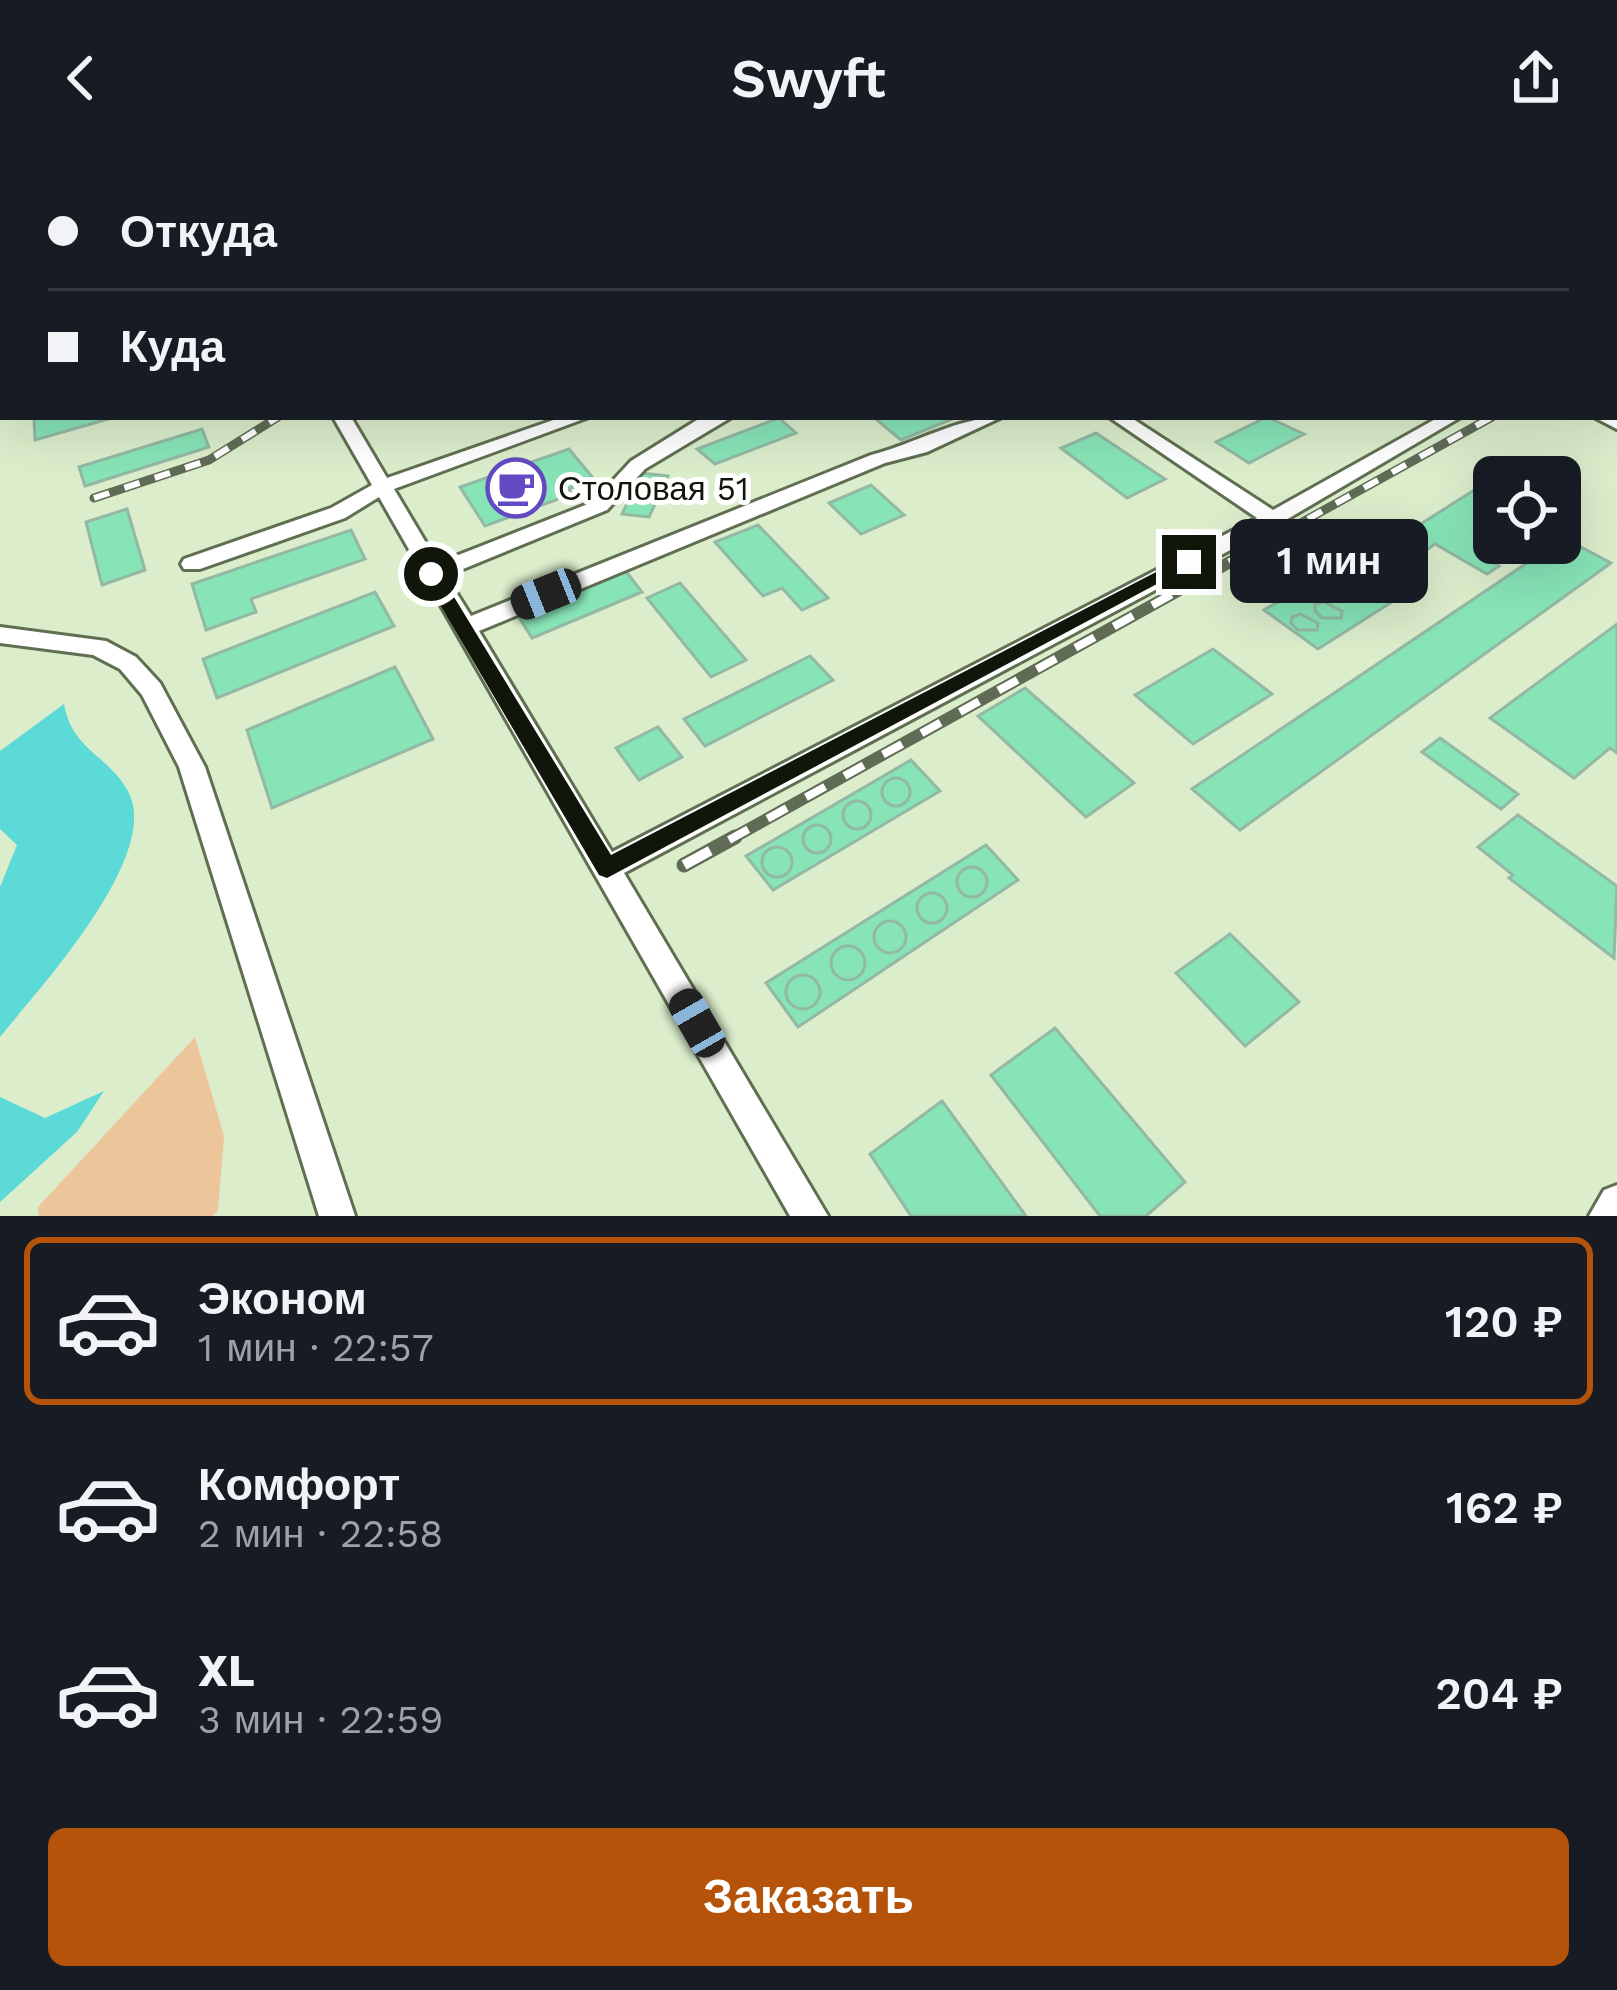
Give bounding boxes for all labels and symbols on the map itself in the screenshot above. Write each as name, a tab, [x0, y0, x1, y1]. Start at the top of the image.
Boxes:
cafe icon: Столовая 51	[485, 457, 547, 519]
place label: Столовая 51	[558, 469, 749, 508]
callout: 1 мин	[1231, 520, 1429, 604]
route end	[1162, 535, 1216, 589]
route start	[404, 547, 458, 601]
car	[506, 564, 586, 624]
car	[663, 983, 731, 1063]

